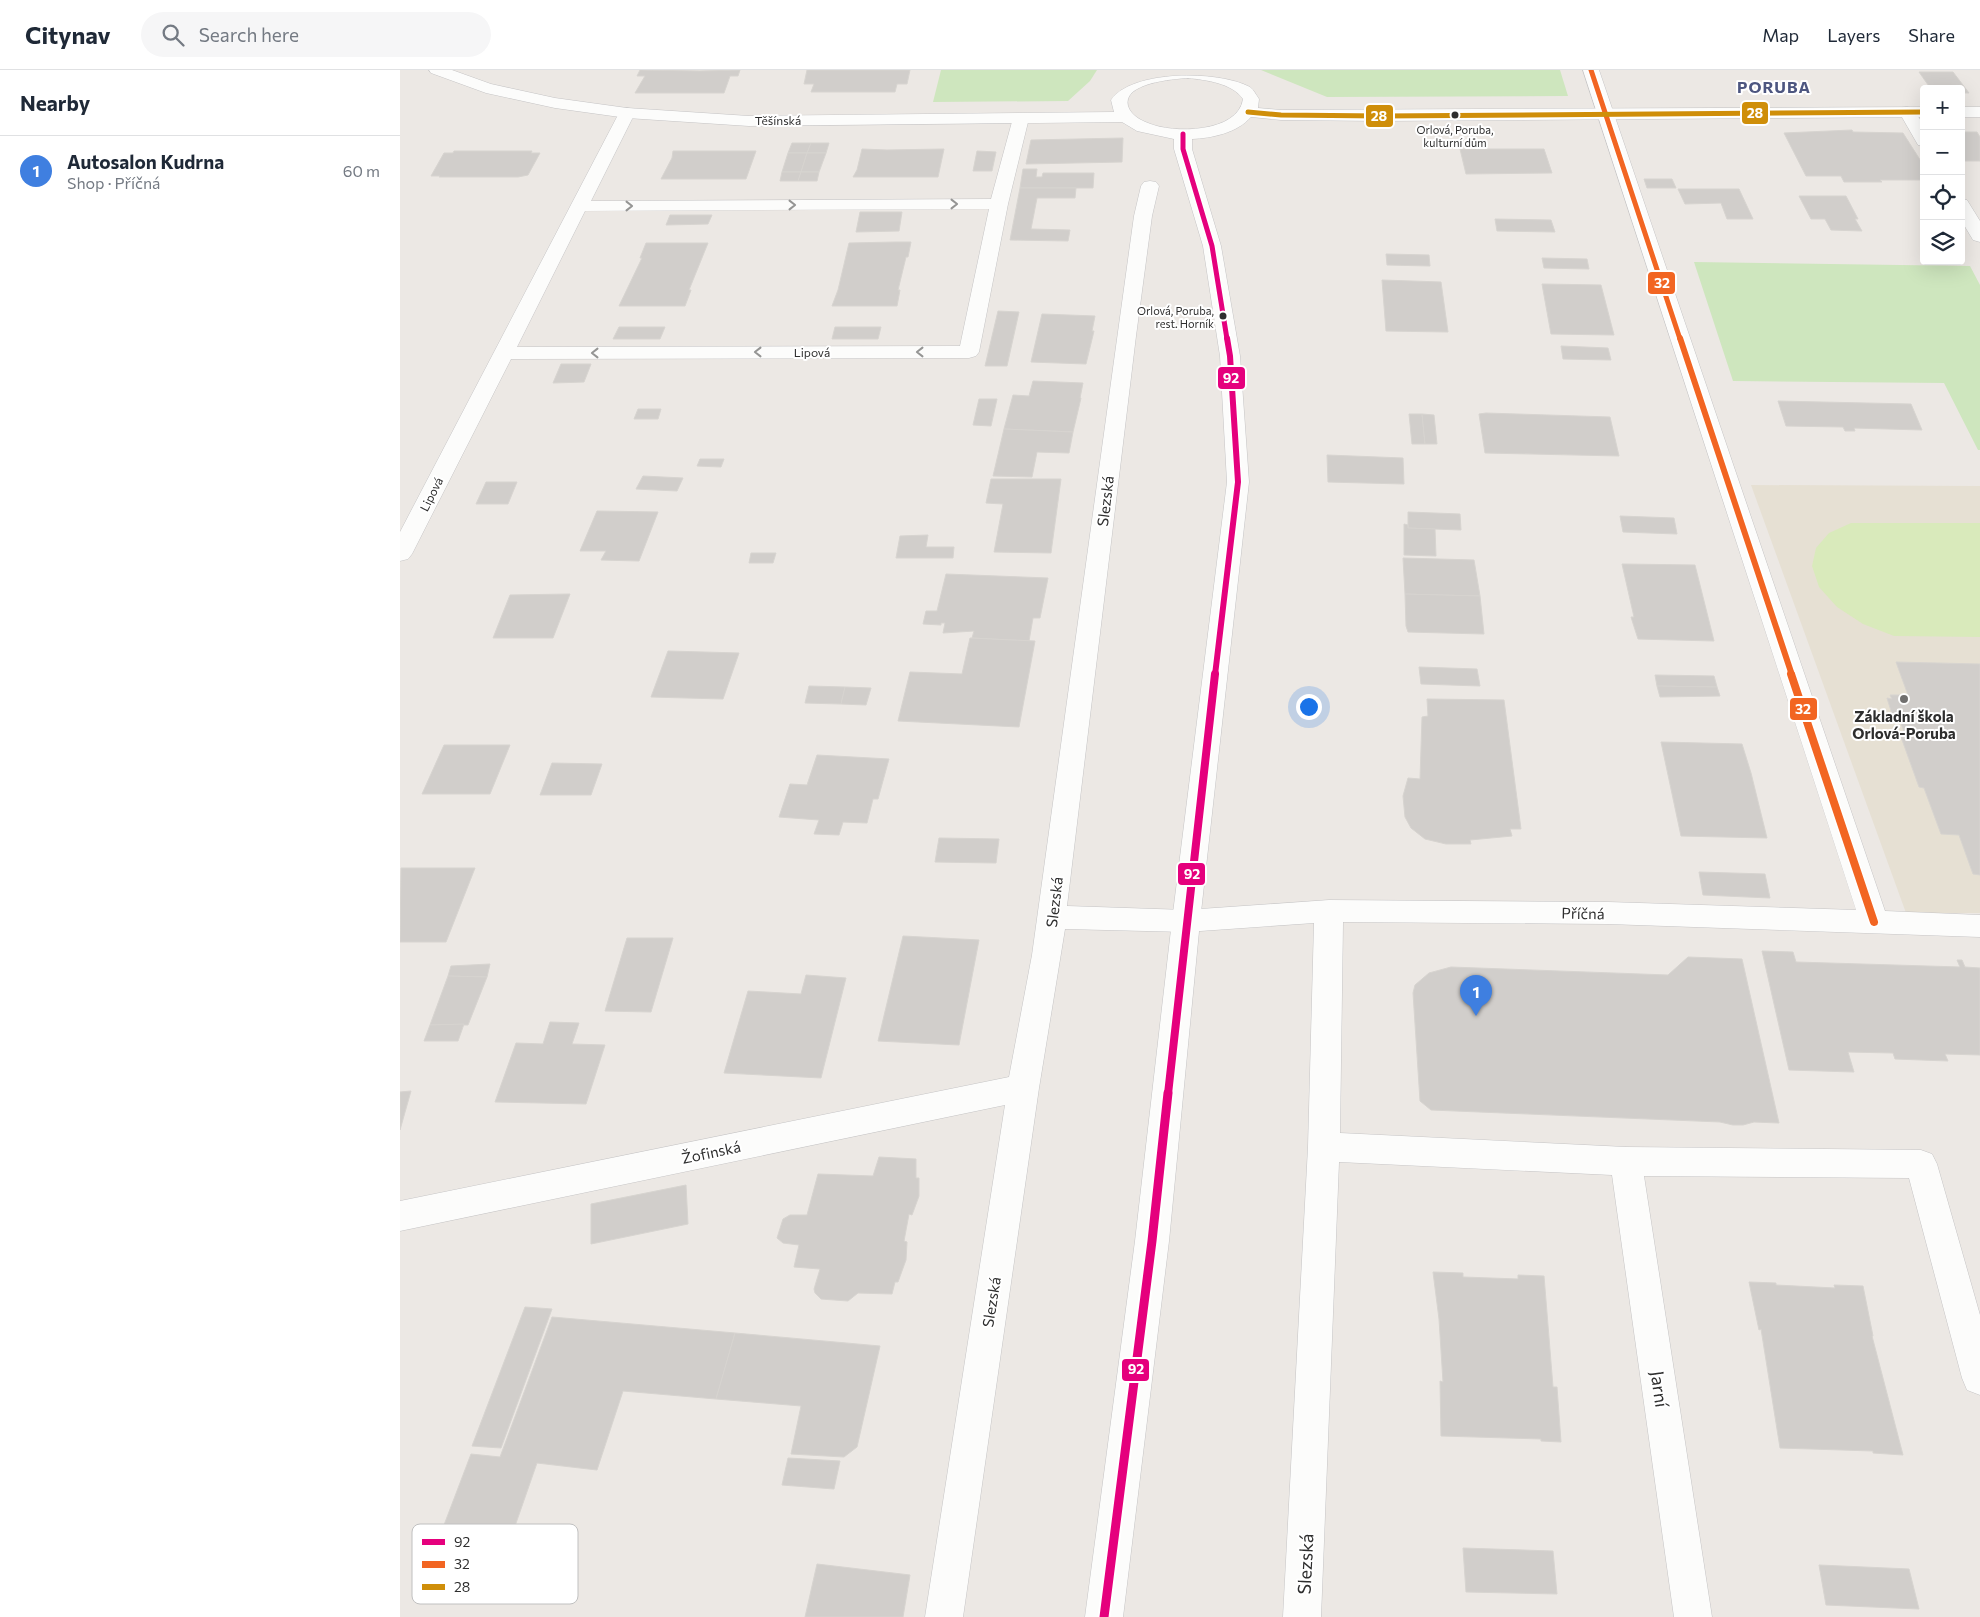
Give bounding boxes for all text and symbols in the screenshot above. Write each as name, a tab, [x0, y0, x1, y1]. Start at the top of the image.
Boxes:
search box	[141, 12, 491, 57]
text: Citynav	[25, 20, 111, 49]
icon: search	[159, 21, 187, 49]
text: Search here	[199, 23, 299, 46]
text: Map	[1762, 24, 1799, 46]
text: Layers	[1827, 24, 1880, 46]
text: Share	[1908, 24, 1955, 46]
district label: PORUBA	[1737, 77, 1811, 96]
map controls	[1920, 85, 1965, 265]
button: +	[1920, 85, 1965, 130]
text: Nearby	[20, 90, 90, 115]
line badge: 28	[1741, 101, 1769, 125]
line badge: 28	[1365, 104, 1394, 128]
text: 28	[1747, 104, 1764, 121]
text: 28	[1371, 107, 1388, 124]
marker: Orlová, Poruba, kulturní dům	[1450, 110, 1460, 120]
street label: Těšínská	[755, 113, 801, 127]
place label: Orlová, Poruba, kulturní dům	[1416, 123, 1494, 149]
button: −	[1920, 130, 1965, 175]
text: Autosalon Kudrna	[67, 150, 224, 173]
text: 1	[32, 161, 40, 180]
text: 60 m	[343, 161, 380, 180]
text: Shop · Příčná	[67, 173, 160, 192]
button: locate	[1920, 175, 1965, 220]
one-way arrow	[951, 199, 959, 209]
one-way arrow	[788, 200, 796, 210]
one-way arrow	[626, 201, 634, 211]
button: layers	[1920, 220, 1965, 265]
line badge: 32	[1647, 271, 1676, 295]
text: 32	[1654, 274, 1670, 291]
place label: Orlová, Poruba, rest. Horník	[1137, 304, 1214, 330]
marker: Orlová, Poruba, rest. Horník	[1218, 311, 1228, 321]
street label: Lipová	[794, 345, 830, 359]
one-way arrow	[754, 347, 762, 357]
one-way arrow	[916, 347, 924, 357]
one-way arrow	[591, 348, 599, 358]
line badge: 92	[1217, 366, 1246, 390]
text: 92	[1223, 369, 1239, 386]
street label: Lipová	[417, 475, 445, 513]
street label: Slezská	[1093, 475, 1117, 527]
marker: Základní škola Orlová-Poruba	[1898, 693, 1910, 705]
your location	[1296, 694, 1322, 720]
line badge: 32	[1789, 697, 1818, 721]
text: 32	[1795, 700, 1811, 717]
place label: Základní škola Orlová-Poruba	[1852, 707, 1956, 742]
line badge: 92	[1177, 862, 1206, 886]
text: 92	[1184, 865, 1200, 882]
street label: Slezská	[1042, 876, 1066, 928]
street label: Příčná	[1561, 904, 1605, 922]
pin: 1	[1460, 975, 1492, 1016]
street label: Žofinská	[680, 1136, 742, 1167]
street label: Slezská	[978, 1276, 1004, 1328]
line badge: 92	[1121, 1358, 1150, 1382]
text: 92	[1128, 1360, 1144, 1377]
street label: Jarní	[1647, 1369, 1674, 1410]
legend	[412, 1524, 578, 1604]
text: 92	[454, 1533, 470, 1550]
street label: Slezská	[1292, 1533, 1318, 1595]
text: 32	[454, 1555, 470, 1572]
text: 28	[454, 1578, 470, 1595]

